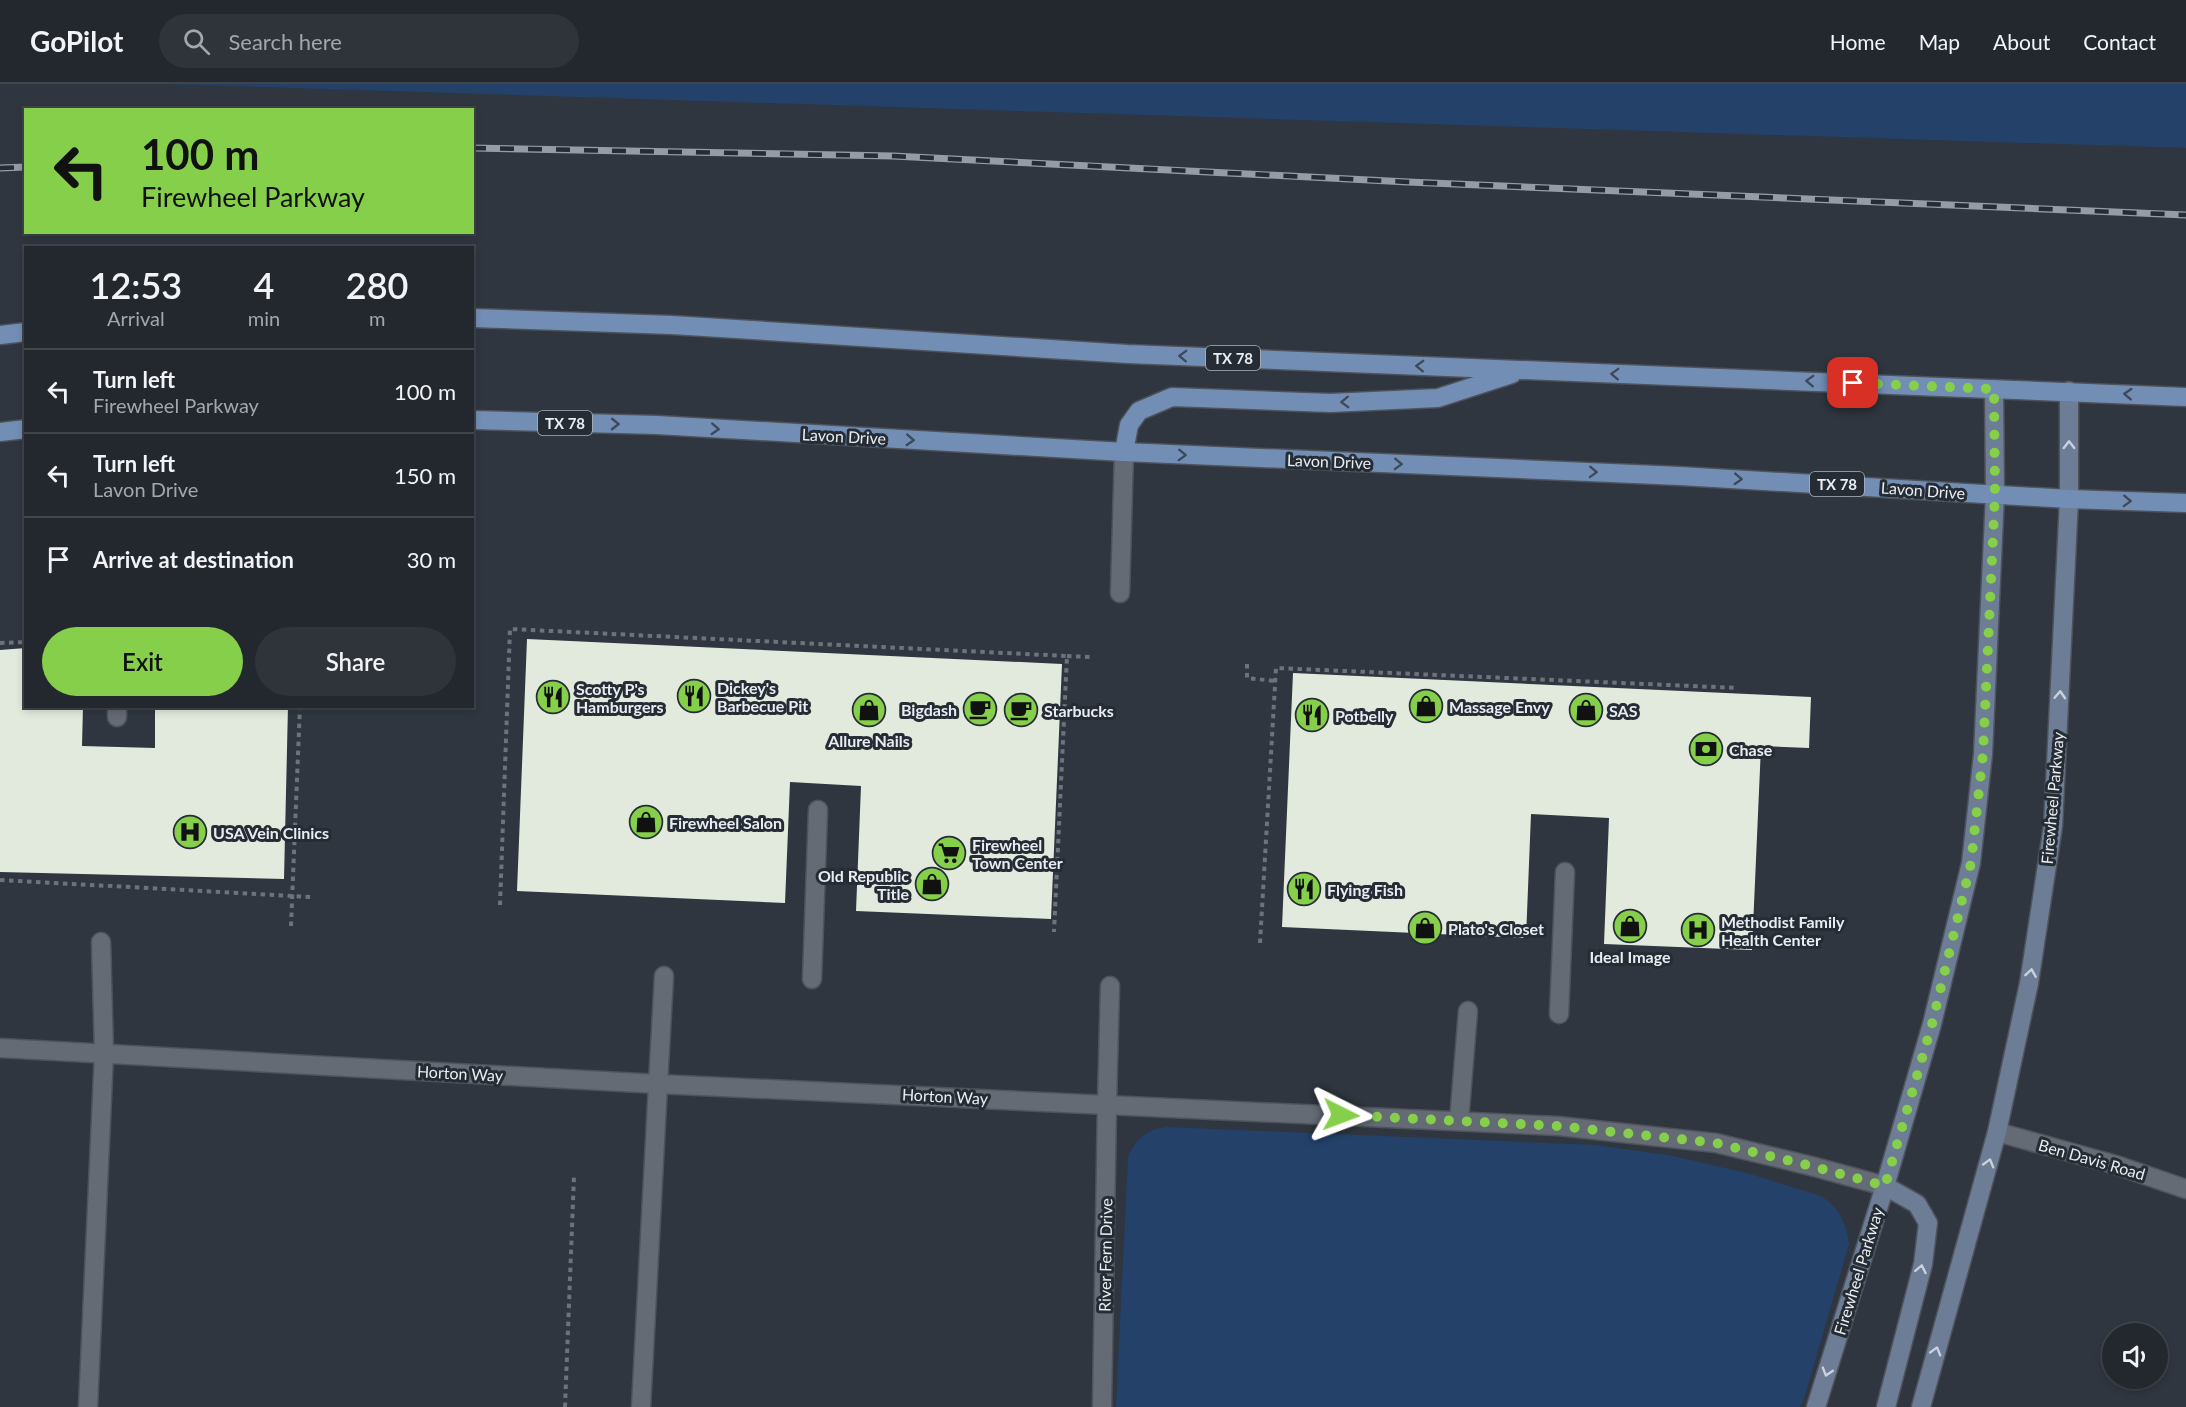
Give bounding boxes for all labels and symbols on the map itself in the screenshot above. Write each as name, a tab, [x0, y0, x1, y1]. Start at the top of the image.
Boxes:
road number: TX 78	[1206, 346, 1260, 370]
one-way arrow	[1179, 350, 1188, 363]
pin	[1827, 357, 1878, 408]
one-way arrow	[1415, 360, 1424, 372]
one-way arrow	[1610, 367, 1619, 380]
one-way arrow	[1805, 375, 1814, 388]
one-way arrow	[2123, 387, 2132, 400]
one-way arrow	[1340, 396, 1349, 408]
road number: TX 78	[538, 411, 592, 435]
one-way arrow	[610, 418, 619, 430]
one-way arrow	[710, 422, 719, 435]
street label: Lavon Drive	[801, 424, 887, 448]
one-way arrow	[905, 433, 914, 446]
one-way arrow	[2063, 440, 2075, 449]
one-way arrow	[1178, 448, 1187, 461]
street label: Lavon Drive	[1287, 450, 1371, 472]
one-way arrow	[1394, 458, 1403, 470]
one-way arrow	[1588, 466, 1597, 479]
one-way arrow	[1734, 472, 1743, 485]
road number: TX 78	[1810, 472, 1864, 496]
street label: Lavon Drive	[1880, 478, 1966, 502]
one-way arrow	[2123, 495, 2132, 507]
restaurant icon: Dickey's Barbecue Pit	[676, 678, 712, 714]
place label: Dickey's Barbecue Pit	[717, 678, 808, 715]
restaurant icon: Scotty P's Hamburgers	[535, 679, 571, 715]
place label: Scotty P's Hamburgers	[576, 679, 663, 716]
shop icon: Massage Envy	[1408, 688, 1444, 724]
cafe icon: Bigdash	[962, 691, 998, 727]
one-way arrow	[2054, 691, 2067, 700]
shop icon: Allure Nails	[851, 692, 887, 728]
cafe icon: Starbucks	[1003, 692, 1039, 728]
shop icon: SAS	[1568, 692, 1604, 728]
restaurant icon: Potbelly	[1294, 697, 1330, 733]
place label: Massage Envy	[1449, 697, 1550, 716]
place label: Bigdash	[901, 700, 957, 719]
place label: Starbucks	[1044, 701, 1114, 720]
place label: SAS	[1609, 701, 1638, 720]
place label: Potbelly	[1335, 706, 1394, 725]
street label: Firewheel Parkway	[2037, 730, 2067, 865]
place label: Allure Nails	[827, 731, 910, 750]
bank icon: Chase	[1688, 731, 1724, 767]
place label: Chase	[1729, 740, 1773, 759]
shop icon: Firewheel Salon	[628, 804, 664, 840]
place label: Firewheel Salon	[669, 813, 782, 832]
hospital icon: USA Vein Clinics	[172, 814, 208, 850]
place label: USA Vein Clinics	[213, 823, 329, 842]
supermarket icon: Firewheel Town Center	[931, 835, 967, 871]
place label: Firewheel Town Center	[972, 835, 1063, 872]
place label: Old Republic Title	[818, 866, 909, 903]
shop icon: Old Republic Title	[914, 866, 950, 902]
restaurant icon: Flying Fish	[1286, 871, 1322, 907]
place label: Flying Fish	[1327, 880, 1403, 899]
shop icon: Ideal Image	[1612, 908, 1648, 944]
shop icon: Plato's Closet	[1407, 910, 1443, 946]
hospital icon: Methodist Family Health Center	[1680, 912, 1716, 948]
place label: Methodist Family Health Center	[1721, 912, 1845, 949]
place label: Plato's Closet	[1448, 919, 1544, 938]
place label: Ideal Image	[1589, 947, 1671, 966]
one-way arrow	[2024, 968, 2037, 978]
street label: Horton Way	[416, 1061, 504, 1085]
position arrow	[1309, 1083, 1373, 1147]
street label: Horton Way	[901, 1084, 989, 1108]
street label: Ben Davis Road	[2036, 1135, 2148, 1183]
one-way arrow	[1982, 1158, 1994, 1169]
street label: River Fern Drive	[1095, 1198, 1115, 1312]
street label: Firewheel Parkway	[1830, 1204, 1887, 1337]
one-way arrow	[1914, 1264, 1927, 1274]
one-way arrow	[1929, 1346, 1942, 1356]
one-way arrow	[1822, 1366, 1834, 1377]

